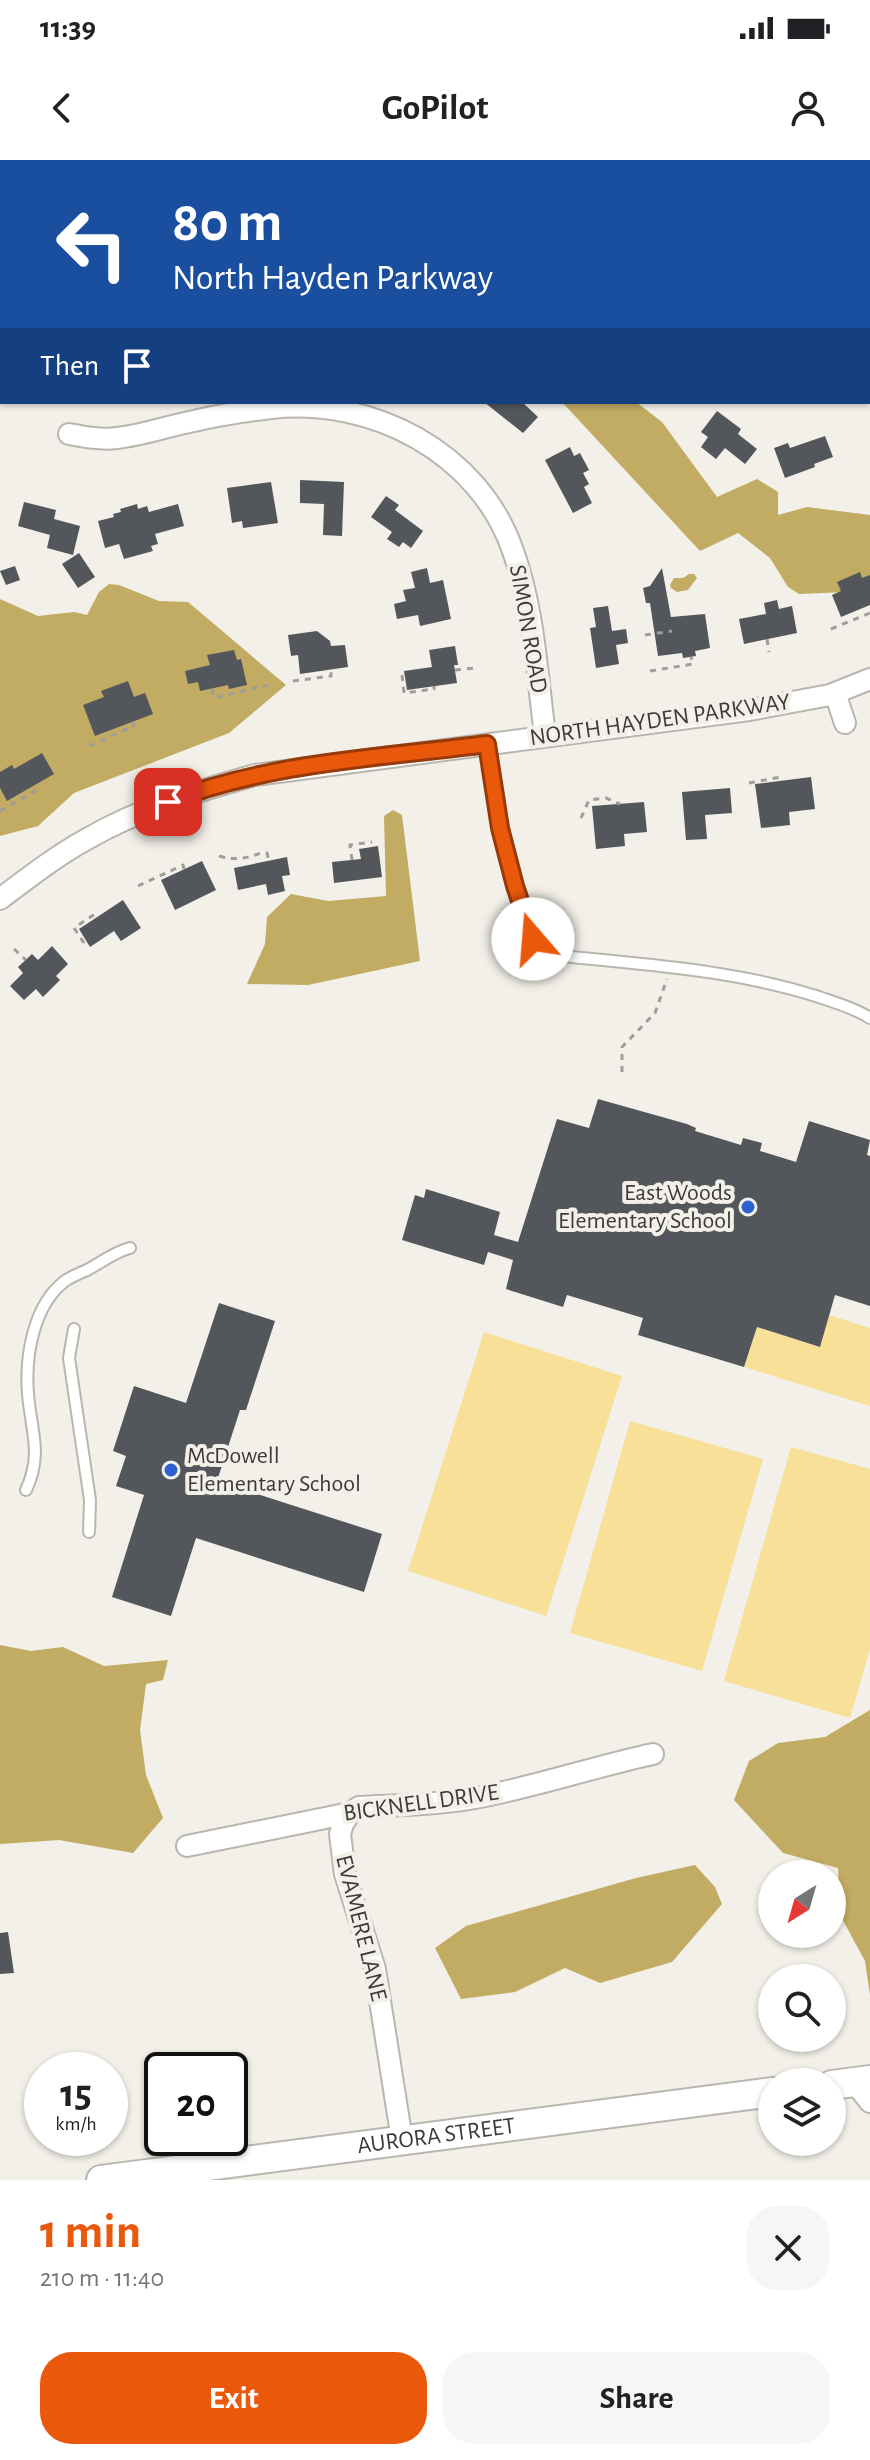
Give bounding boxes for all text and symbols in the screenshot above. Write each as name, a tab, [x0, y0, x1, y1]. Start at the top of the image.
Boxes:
text: 11:39	[40, 13, 96, 43]
icon: back	[40, 86, 84, 130]
icon: person	[786, 86, 830, 130]
text: GoPilot	[382, 90, 488, 126]
icon: left	[40, 192, 144, 296]
text: 80 m	[172, 195, 282, 251]
text: North Hayden Parkway	[172, 260, 493, 296]
icon: arrive	[115, 344, 159, 388]
text: Then	[40, 351, 99, 381]
street label: SIMON ROAD	[505, 563, 551, 695]
street label: NORTH HAYDEN PARKWAY	[528, 690, 792, 750]
pin	[134, 768, 202, 836]
icon: arrive	[146, 780, 190, 824]
position arrow	[491, 897, 575, 981]
place label: East Woods Elementary School	[558, 1181, 732, 1233]
marker: East Woods Elementary School	[739, 1198, 757, 1216]
place label: McDowell Elementary School	[187, 1444, 361, 1496]
marker: McDowell Elementary School	[162, 1461, 180, 1479]
street label: BICKNELL DRIVE	[342, 1780, 501, 1826]
street label: EVAMERE LANE	[331, 1853, 391, 2004]
north arrow	[758, 1860, 846, 1948]
map controls	[758, 1860, 846, 2156]
button: search	[758, 1964, 846, 2052]
speed limit sign: 20	[144, 2052, 248, 2156]
button: layers	[758, 2068, 846, 2156]
text: 15	[60, 2074, 92, 2114]
text: km/h	[55, 2114, 97, 2134]
street label: AURORA STREET	[356, 2114, 517, 2158]
button: close	[746, 2206, 830, 2290]
text: 1 min	[40, 2209, 141, 2257]
text: 210 m · 11:40	[40, 2265, 164, 2291]
button: Exit	[40, 2352, 427, 2444]
button: Share	[443, 2352, 830, 2444]

